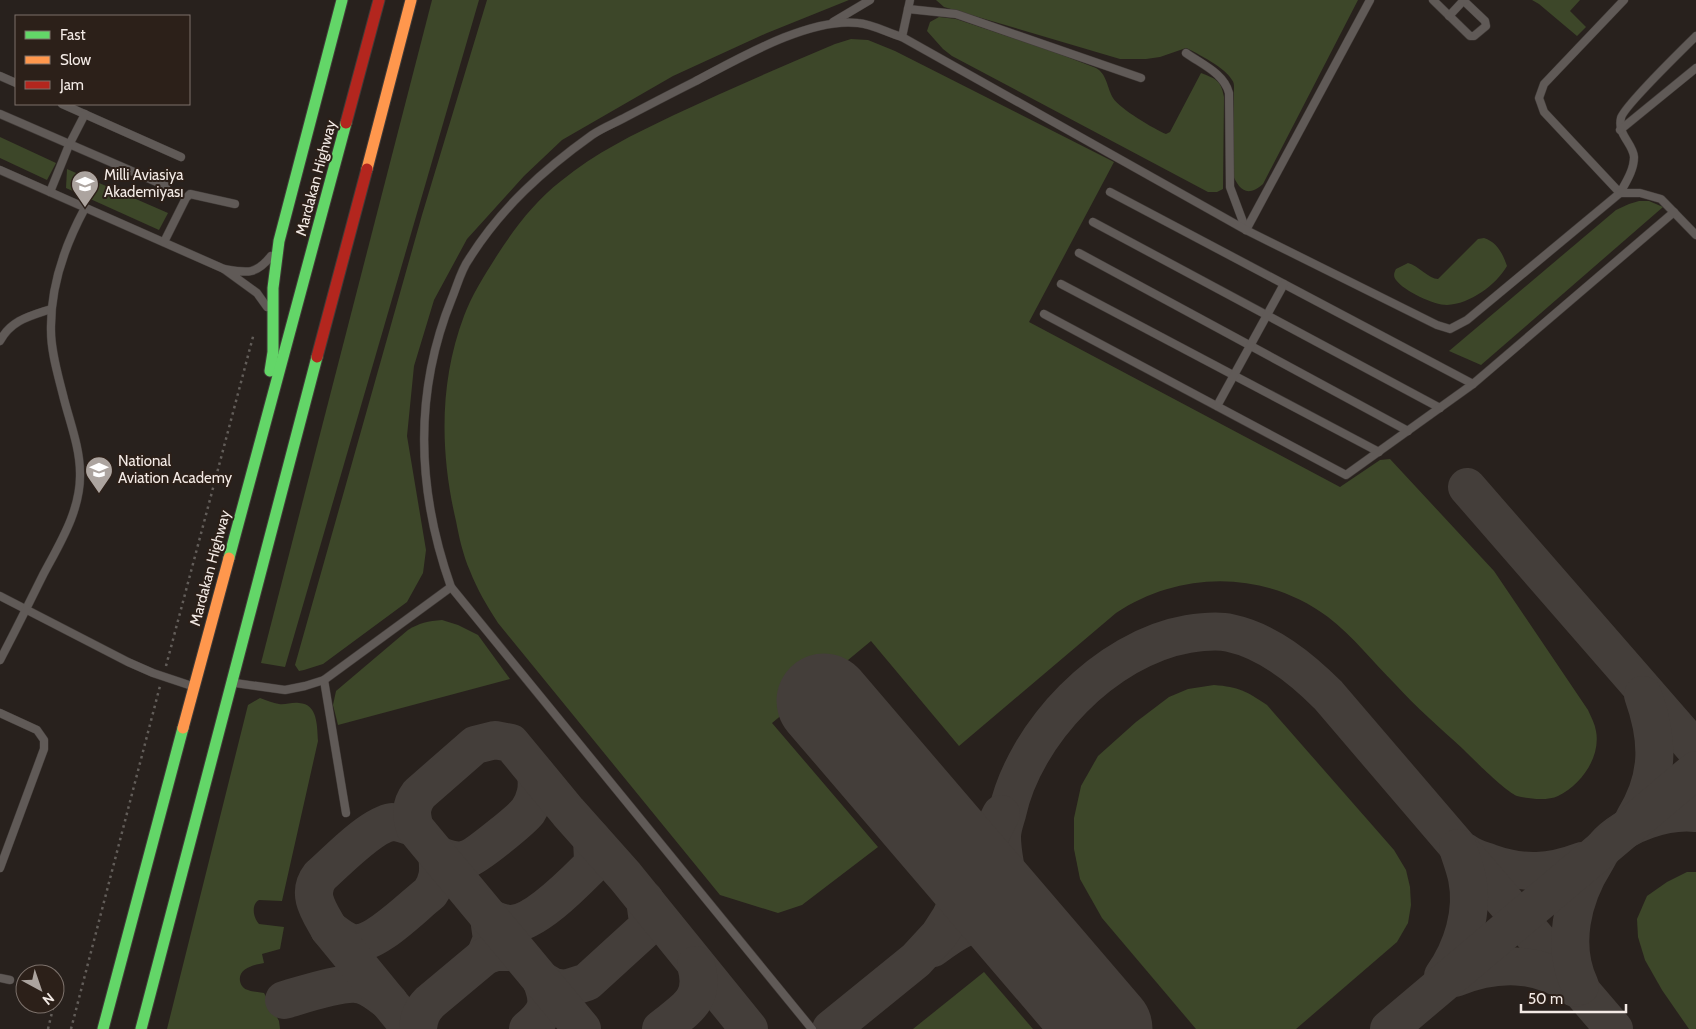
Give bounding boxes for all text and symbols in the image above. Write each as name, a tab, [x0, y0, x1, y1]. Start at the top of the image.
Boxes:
legend	[15, 15, 190, 105]
text: Fast	[60, 26, 85, 44]
text: Slow	[60, 51, 91, 69]
text: Jam	[59, 76, 84, 94]
street label: Mardakan Highway	[292, 118, 340, 238]
place label: Milli Aviasiya Akademiyası	[104, 166, 184, 201]
school or university icon: Milli Aviasiya Akademiyası	[70, 169, 100, 208]
place label: National Aviation Academy	[118, 452, 233, 487]
school or university icon: National Aviation Academy	[84, 455, 114, 494]
street label: Mardakan Highway	[186, 508, 234, 628]
north arrow	[15, 964, 65, 1014]
scale bar	[1521, 982, 1626, 1014]
text: N	[39, 989, 58, 1009]
text: 50 m	[1528, 990, 1563, 1008]

